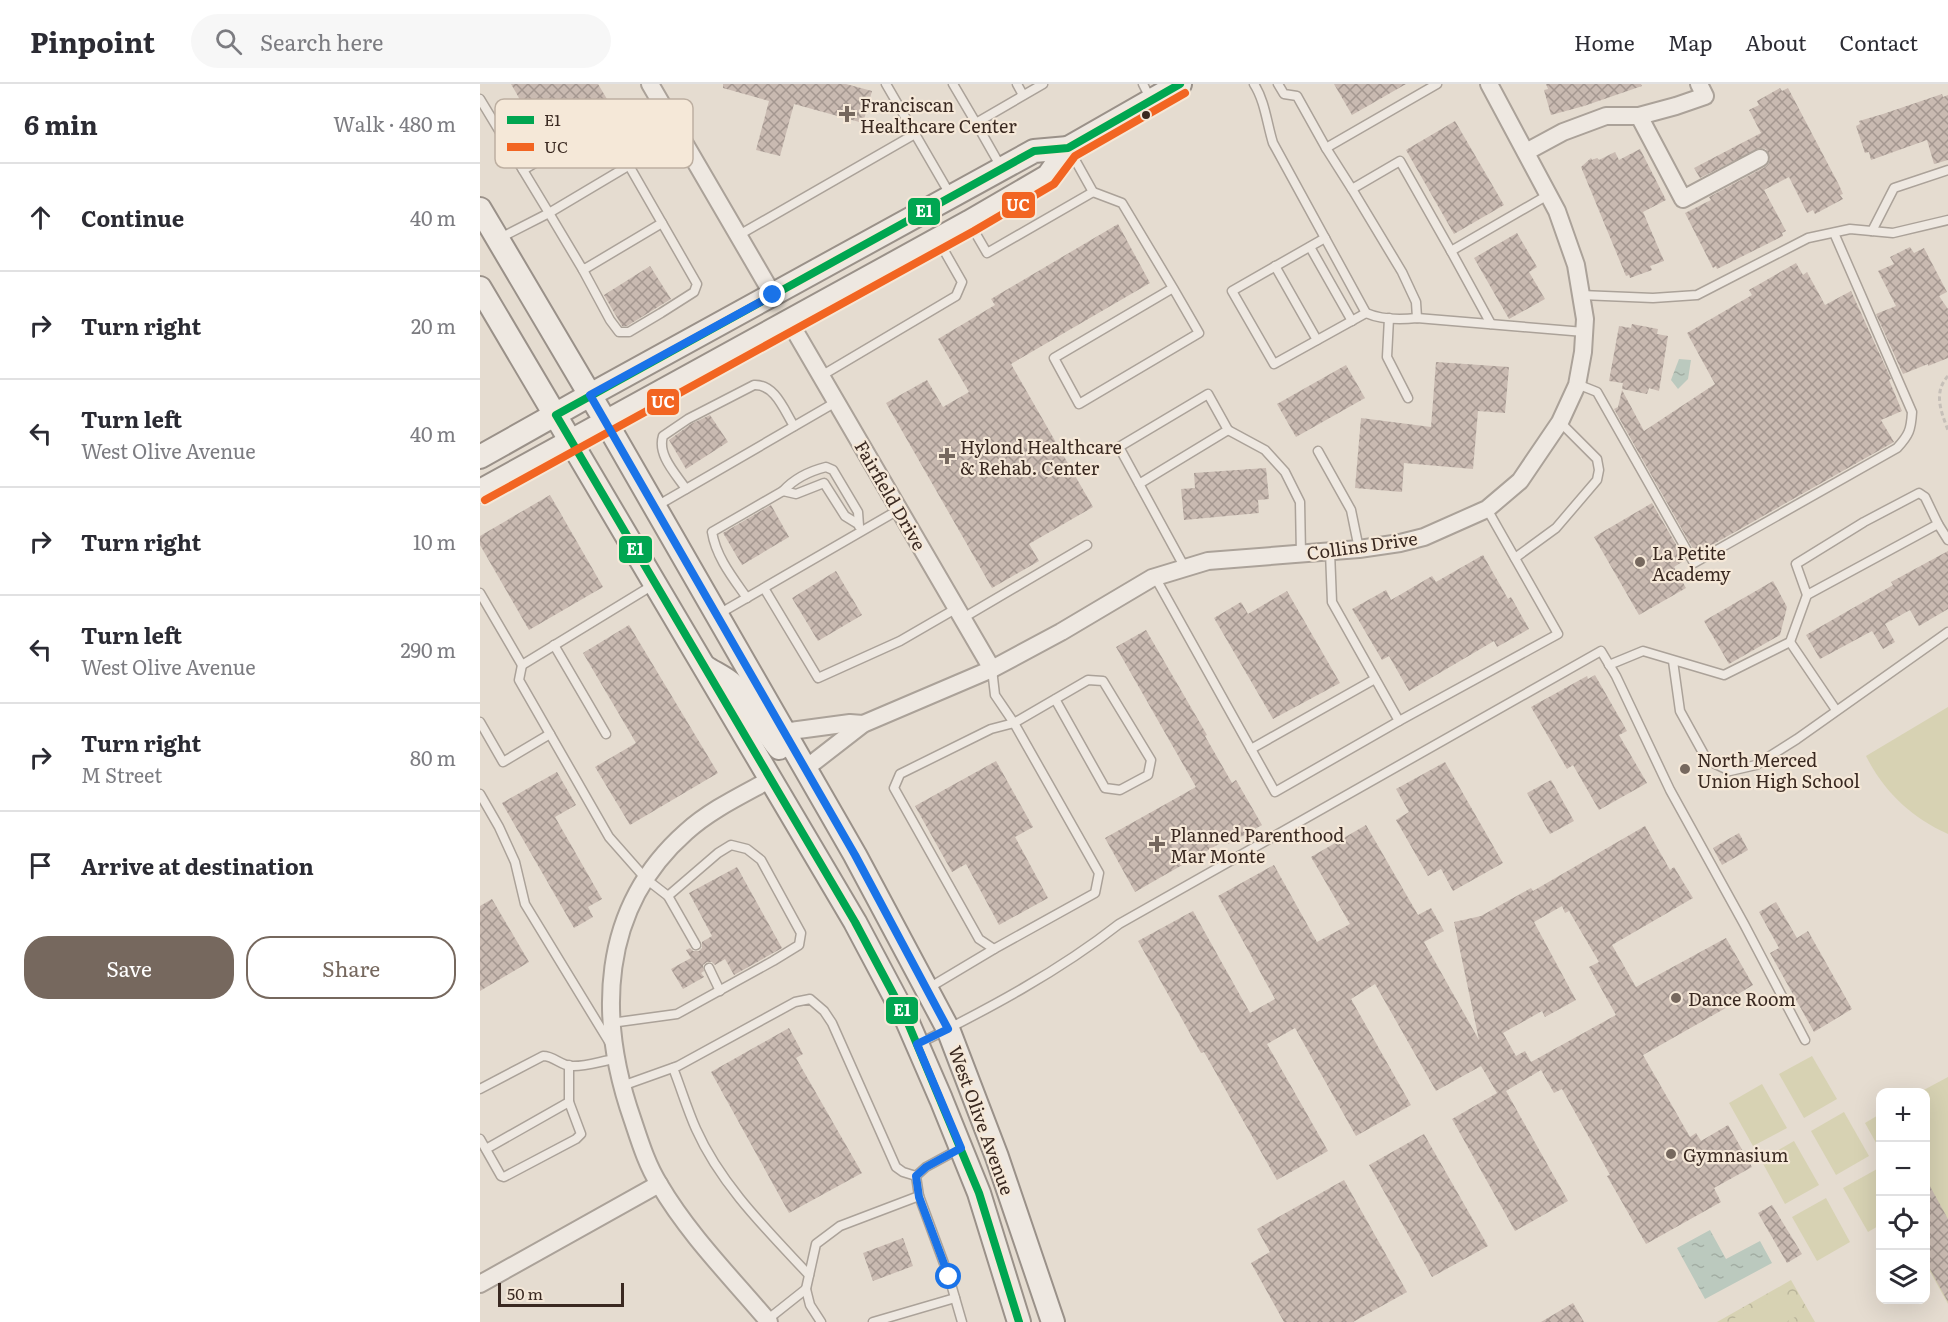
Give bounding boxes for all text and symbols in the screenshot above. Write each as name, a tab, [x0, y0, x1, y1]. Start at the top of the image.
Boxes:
search box	[191, 14, 611, 68]
text: Pinpoint	[30, 20, 155, 62]
icon: search	[212, 25, 245, 58]
text: Search here	[260, 25, 383, 58]
text: Home	[1574, 26, 1635, 57]
text: Map	[1668, 26, 1712, 57]
text: About	[1745, 26, 1807, 57]
text: Contact	[1840, 26, 1918, 57]
place label: Franciscan Healthcare Center	[860, 91, 1017, 139]
legend	[495, 99, 693, 168]
text: 6 min	[24, 104, 98, 143]
marker: Franciscan Healthcare Center	[838, 105, 856, 123]
text: E1	[544, 107, 561, 131]
text: Walk · 480 m	[333, 108, 456, 138]
unlabelled marker	[1140, 109, 1152, 121]
text: UC	[544, 134, 568, 158]
line badge: UC	[1001, 191, 1036, 219]
text: UC	[1006, 192, 1030, 216]
line badge: E1	[907, 197, 941, 226]
text: E1	[915, 198, 933, 222]
icon: ahead	[24, 201, 57, 234]
text: Continue	[81, 201, 184, 234]
text: 40 m	[410, 202, 456, 232]
route end	[759, 281, 785, 307]
icon: right	[24, 309, 57, 342]
text: Turn right	[81, 309, 201, 342]
text: 20 m	[411, 310, 456, 340]
line badge: UC	[646, 388, 680, 416]
text: UC	[651, 389, 675, 413]
text: Turn left	[81, 402, 182, 435]
icon: left	[24, 417, 57, 450]
text: 40 m	[410, 418, 456, 448]
place label: Hylond Healthcare & Rehab. Center	[960, 433, 1122, 481]
text: West Olive Avenue	[81, 435, 256, 465]
street label: Fairfield Drive	[849, 435, 933, 555]
marker: Hylond Healthcare & Rehab. Center	[938, 447, 956, 465]
street label: Collins Drive	[1305, 524, 1419, 566]
icon: right	[24, 525, 57, 558]
text: Turn right	[81, 525, 201, 558]
text: 10 m	[413, 526, 456, 556]
line badge: E1	[618, 535, 653, 564]
text: E1	[626, 536, 644, 560]
place label: La Petite Academy	[1652, 539, 1731, 587]
marker: La Petite Academy	[1633, 555, 1647, 569]
text: Turn left	[81, 618, 182, 651]
icon: left	[24, 633, 57, 666]
text: 290 m	[400, 634, 456, 664]
text: West Olive Avenue	[81, 651, 256, 681]
text: Turn right	[81, 726, 201, 759]
icon: right	[24, 741, 57, 774]
text: 80 m	[410, 742, 456, 772]
place label: North Merced Union High School	[1697, 746, 1860, 794]
text: M Street	[81, 759, 162, 789]
marker: North Merced Union High School	[1678, 762, 1692, 776]
place label: Planned Parenthood Mar Monte	[1170, 821, 1344, 869]
marker: Planned Parenthood Mar Monte	[1148, 835, 1166, 853]
icon: arrive	[24, 849, 57, 882]
text: Arrive at destination	[81, 849, 314, 882]
button: Save	[24, 936, 234, 999]
button: Share	[246, 936, 456, 999]
place label: Dance Room	[1688, 985, 1796, 1012]
marker: Dance Room	[1669, 991, 1683, 1005]
line badge: E1	[885, 996, 919, 1025]
text: E1	[893, 997, 911, 1021]
street label: West Olive Avenue	[942, 1041, 1022, 1199]
map controls	[1876, 1088, 1930, 1304]
button: +	[1876, 1088, 1930, 1142]
place label: Gymnasium	[1683, 1141, 1788, 1168]
button: −	[1876, 1142, 1930, 1196]
marker: Gymnasium	[1664, 1147, 1678, 1161]
button: locate	[1876, 1196, 1930, 1250]
button: layers	[1876, 1250, 1930, 1304]
route start	[935, 1263, 961, 1289]
scale bar	[498, 1280, 624, 1308]
text: 50 m	[507, 1281, 543, 1305]

